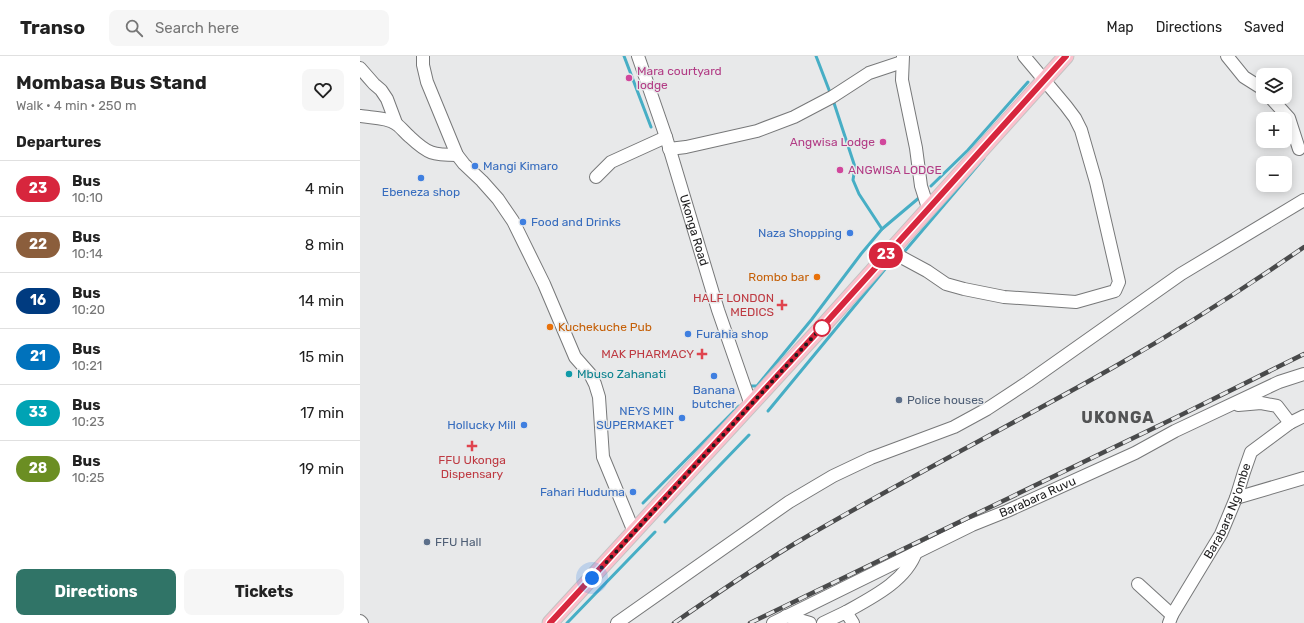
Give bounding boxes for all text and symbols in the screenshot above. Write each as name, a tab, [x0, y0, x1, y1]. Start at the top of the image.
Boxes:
search box	[109, 10, 389, 46]
text: Transo	[20, 16, 85, 39]
icon: search	[123, 17, 145, 39]
text: Search here	[155, 19, 239, 37]
text: Map	[1107, 19, 1134, 36]
text: Directions	[1156, 19, 1222, 36]
text: Saved	[1244, 19, 1284, 36]
place label: Mara courtyard lodge	[637, 64, 722, 92]
map controls	[1256, 68, 1292, 192]
button: layers	[1256, 68, 1292, 104]
button: heart	[302, 69, 344, 111]
text: Mombasa Bus Stand	[16, 71, 207, 94]
marker: Mara courtyard lodge	[624, 73, 634, 83]
text: Walk · 4 min · 250 m	[16, 98, 137, 113]
button: +	[1256, 112, 1292, 148]
text: Departures	[16, 133, 101, 151]
place label: Angwisa Lodge	[790, 135, 875, 149]
marker: Angwisa Lodge	[878, 137, 888, 147]
button: −	[1256, 156, 1292, 192]
place label: Mangi Kimaro	[483, 159, 558, 173]
marker: Mangi Kimaro	[470, 161, 480, 171]
place label: ANGWISA LODGE	[848, 163, 942, 177]
marker: ANGWISA LODGE	[835, 165, 845, 175]
text: Bus	[72, 172, 100, 190]
marker: Ebeneza shop	[416, 173, 426, 183]
text: 23	[29, 180, 47, 197]
text: 4 min	[305, 180, 344, 198]
place label: Ebeneza shop	[382, 185, 460, 199]
text: 10:10	[72, 190, 103, 205]
street label: Ukonga Road	[677, 193, 711, 267]
place label: Food and Drinks	[531, 215, 621, 229]
marker: Food and Drinks	[518, 217, 528, 227]
place label: Naza Shopping	[758, 226, 842, 240]
text: Bus	[72, 228, 100, 246]
marker: Naza Shopping	[845, 228, 855, 238]
text: 22	[29, 236, 47, 253]
text: 8 min	[305, 236, 344, 254]
line badge: 23	[868, 242, 904, 268]
text: 10:14	[72, 246, 103, 261]
text: 23	[877, 246, 895, 263]
place label: Rombo bar	[748, 270, 809, 284]
marker: Rombo bar	[812, 272, 822, 282]
text: Bus	[72, 284, 100, 302]
place label: HALF LONDON MEDICS	[693, 291, 774, 319]
text: 16	[30, 292, 46, 309]
text: 14 min	[299, 292, 344, 310]
marker: HALF LONDON MEDICS	[777, 300, 787, 310]
text: 10:20	[72, 302, 105, 317]
unlabelled marker	[813, 319, 831, 337]
place label: Kuchekuche Pub	[558, 320, 652, 334]
marker: Kuchekuche Pub	[545, 322, 555, 332]
place label: Furahia shop	[696, 327, 768, 341]
marker: Furahia shop	[683, 329, 693, 339]
text: Bus	[72, 340, 100, 358]
place label: MAK PHARMACY	[601, 347, 694, 361]
text: 21	[30, 348, 46, 365]
text: 15 min	[299, 348, 344, 366]
marker: MAK PHARMACY	[697, 349, 707, 359]
text: 10:21	[72, 358, 102, 373]
place label: Mbuso Zahanati	[577, 367, 666, 381]
marker: Mbuso Zahanati	[564, 369, 574, 379]
marker: Banana butcher	[709, 371, 719, 381]
place label: Banana butcher	[692, 383, 737, 411]
place label: Police houses	[907, 393, 984, 407]
marker: Police houses	[894, 395, 904, 405]
text: Bus	[72, 396, 100, 414]
text: 33	[29, 404, 47, 421]
text: 17 min	[300, 404, 344, 422]
place label: NEYS MIN SUPERMAKET	[596, 404, 674, 432]
district label: UKONGA	[1081, 408, 1155, 427]
marker: NEYS MIN SUPERMAKET	[677, 413, 687, 423]
text: 10:23	[72, 414, 105, 429]
place label: Hollucky Mill	[447, 418, 516, 432]
marker: Hollucky Mill	[519, 420, 529, 430]
marker: FFU Ukonga Dispensary	[467, 441, 477, 451]
text: Bus	[72, 452, 100, 470]
place label: FFU Ukonga Dispensary	[438, 453, 506, 481]
text: 28	[29, 460, 47, 477]
text: 19 min	[299, 460, 344, 478]
street label: Barabara Ng'ombe	[1201, 461, 1254, 561]
text: 10:25	[72, 470, 105, 485]
street label: Barabara Ruvu	[997, 474, 1078, 520]
place label: Fahari Huduma	[540, 485, 625, 499]
marker: Fahari Huduma	[628, 487, 638, 497]
place label: FFU Hall	[435, 535, 481, 549]
marker: FFU Hall	[422, 537, 432, 547]
your location	[582, 568, 602, 588]
button: Directions	[16, 569, 176, 615]
button: Tickets	[184, 569, 344, 615]

